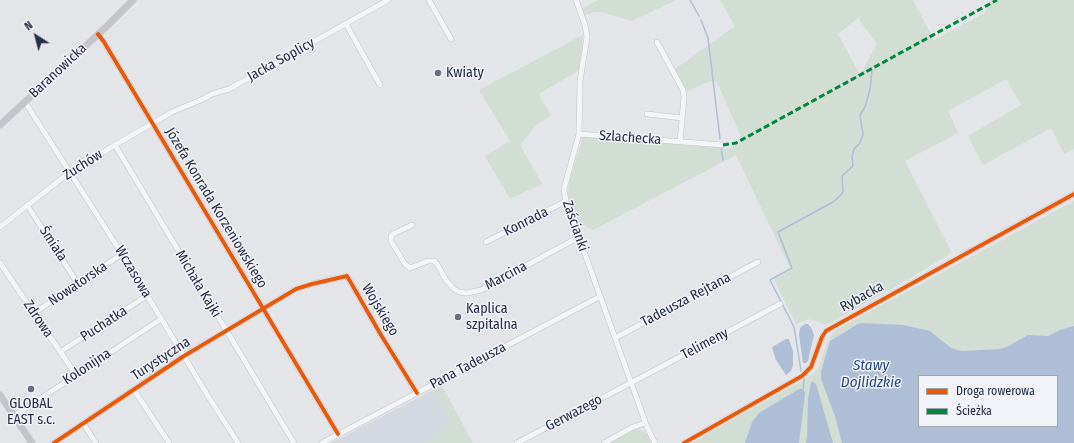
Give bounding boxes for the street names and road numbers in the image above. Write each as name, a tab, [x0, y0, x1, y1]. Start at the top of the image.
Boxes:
street label: Jacka Soplicy	[244, 35, 318, 85]
street label: Baranowicka	[26, 40, 90, 102]
street label: Józefa Konrada Korzeniowskiego	[161, 125, 271, 291]
street label: Szlachecka	[598, 127, 662, 149]
street label: Zuchów	[60, 146, 106, 184]
street label: Zaścianki	[558, 198, 592, 254]
street label: Konrada	[501, 204, 551, 240]
street label: Śmiała	[35, 223, 71, 265]
street label: Wczasowa	[111, 243, 155, 301]
street label: Michała Kajki	[171, 247, 225, 321]
street label: Nowatorska	[45, 258, 111, 310]
street label: Marcina	[482, 258, 530, 294]
street label: Tadeusza Rejtana	[638, 269, 734, 331]
street label: Rybacka	[837, 278, 887, 316]
street label: Wojskiego	[358, 281, 402, 339]
street label: Zdrowa	[19, 297, 57, 341]
street label: Puchatka	[77, 303, 131, 345]
street label: Telimeny	[679, 325, 731, 363]
street label: Turystyczna	[128, 334, 194, 384]
street label: Pana Tadeusza	[427, 339, 509, 393]
street label: Kolonijna	[60, 345, 114, 389]
street label: Gerwazego	[543, 391, 605, 435]

